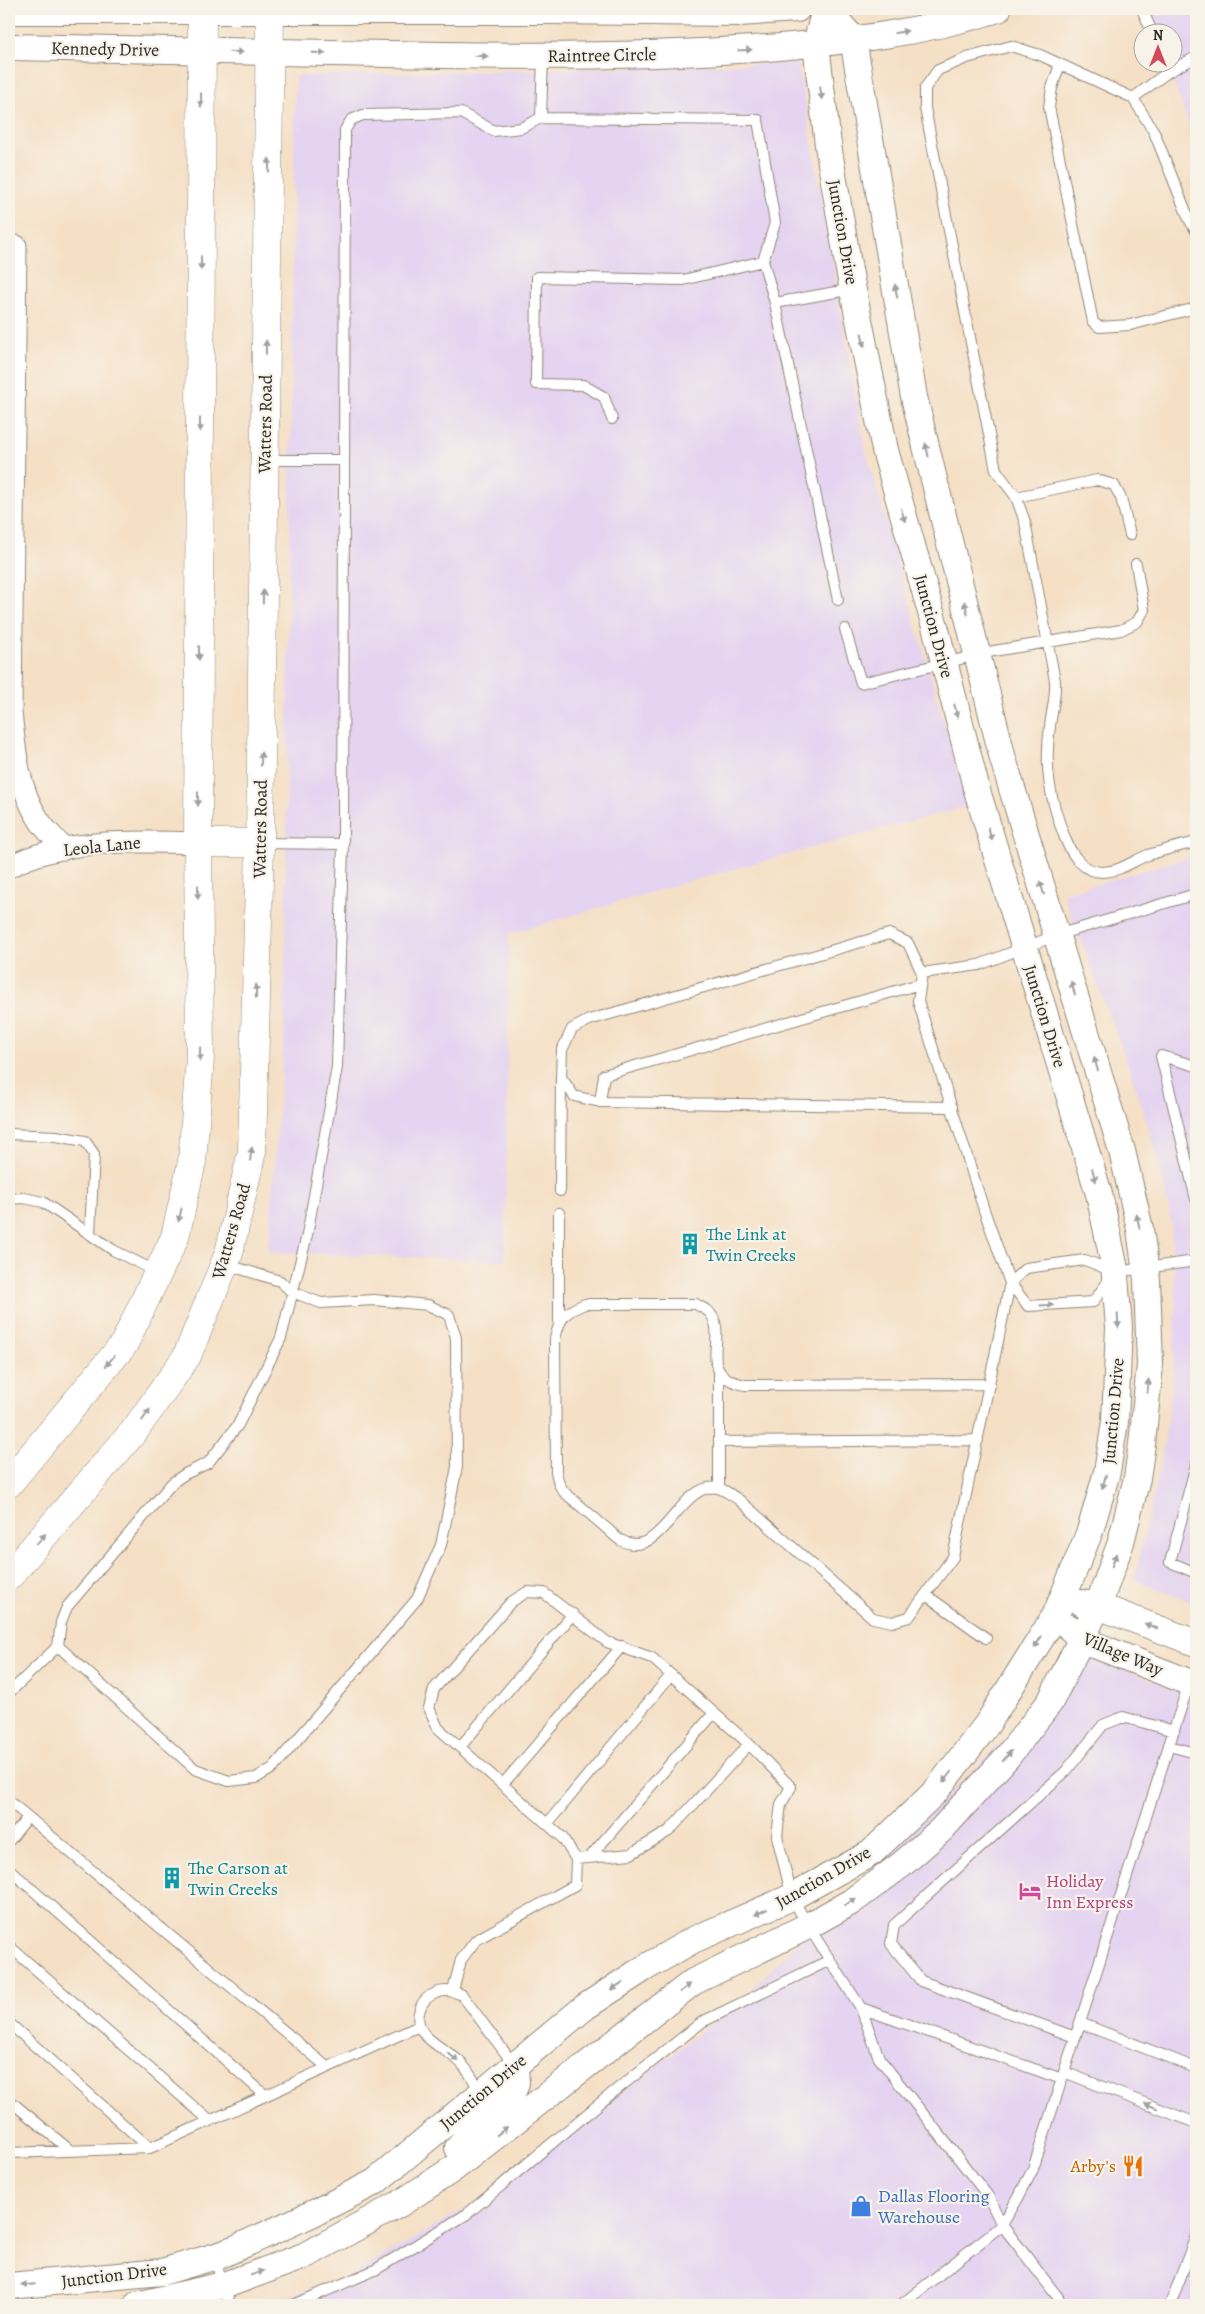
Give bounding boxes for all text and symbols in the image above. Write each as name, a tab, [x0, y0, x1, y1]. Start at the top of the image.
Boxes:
north arrow	[1132, 22, 1182, 72]
text: N	[1153, 26, 1163, 45]
one-way arrow	[893, 27, 909, 35]
street label: Kennedy Drive	[51, 36, 159, 62]
street label: Raintree Circle	[547, 42, 657, 68]
one-way arrow	[737, 45, 753, 53]
one-way arrow	[228, 48, 244, 56]
one-way arrow	[311, 49, 327, 57]
one-way arrow	[474, 52, 490, 60]
one-way arrow	[818, 85, 826, 101]
one-way arrow	[197, 92, 205, 108]
one-way arrow	[265, 157, 273, 173]
street label: Junction Drive	[822, 178, 864, 286]
one-way arrow	[197, 255, 205, 271]
one-way arrow	[892, 282, 900, 298]
one-way arrow	[859, 332, 867, 348]
one-way arrow	[262, 339, 270, 355]
street label: Watters Road	[252, 374, 278, 475]
one-way arrow	[196, 417, 204, 433]
one-way arrow	[923, 443, 931, 458]
one-way arrow	[900, 507, 908, 522]
street label: Junction Drive	[909, 572, 959, 680]
one-way arrow	[259, 589, 267, 605]
one-way arrow	[961, 600, 969, 615]
one-way arrow	[195, 645, 203, 661]
one-way arrow	[953, 703, 961, 718]
one-way arrow	[257, 751, 265, 767]
street label: Watters Road	[247, 779, 273, 880]
one-way arrow	[194, 791, 202, 807]
one-way arrow	[986, 826, 994, 841]
street label: Leola Lane	[62, 830, 142, 862]
one-way arrow	[1038, 881, 1046, 896]
one-way arrow	[195, 884, 203, 900]
street label: Junction Drive	[1018, 962, 1072, 1070]
one-way arrow	[1068, 981, 1076, 996]
one-way arrow	[252, 983, 260, 999]
one-way arrow	[195, 1046, 203, 1062]
one-way arrow	[1091, 1056, 1099, 1071]
one-way arrow	[247, 1145, 255, 1161]
one-way arrow	[1090, 1168, 1098, 1183]
street label: Watters Road	[206, 1180, 256, 1283]
one-way arrow	[176, 1207, 184, 1223]
one-way arrow	[1133, 1212, 1141, 1228]
place label: The Link at Twin Creeks	[706, 1222, 796, 1267]
building icon: The Link at Twin Creeks	[677, 1231, 703, 1257]
one-way arrow	[1039, 1301, 1055, 1309]
one-way arrow	[1115, 1313, 1123, 1329]
one-way arrow	[105, 1354, 116, 1367]
street label: Junction Drive	[1096, 1357, 1130, 1465]
one-way arrow	[1144, 1377, 1152, 1393]
one-way arrow	[141, 1408, 151, 1422]
one-way arrow	[1100, 1475, 1108, 1490]
one-way arrow	[35, 1533, 47, 1545]
one-way arrow	[1111, 1552, 1119, 1567]
one-way arrow	[1143, 1622, 1158, 1629]
street label: Village Way	[1078, 1626, 1167, 1682]
one-way arrow	[1034, 1636, 1043, 1649]
one-way arrow	[1002, 1750, 1013, 1763]
one-way arrow	[942, 1770, 952, 1784]
street label: Junction Drive	[771, 1840, 875, 1914]
place label: The Carson at Twin Creeks	[188, 1856, 288, 1901]
building icon: The Carson at Twin Creeks	[159, 1865, 185, 1891]
place label: Holiday Inn Express	[1046, 1869, 1134, 1914]
hotel icon: Holiday Inn Express	[1017, 1878, 1043, 1904]
one-way arrow	[843, 1897, 857, 1906]
one-way arrow	[754, 1908, 768, 1916]
one-way arrow	[610, 1981, 624, 1991]
one-way arrow	[678, 1983, 692, 1993]
street label: Junction Drive	[435, 2049, 531, 2135]
one-way arrow	[446, 2051, 459, 2062]
one-way arrow	[1143, 2102, 1158, 2110]
one-way arrow	[495, 2126, 508, 2137]
restaurant icon: Arby's	[1120, 2153, 1146, 2179]
place label: Arby's	[1070, 2154, 1116, 2178]
place label: Dallas Flooring Warehouse	[877, 2184, 989, 2229]
shop icon: Dallas Flooring Warehouse	[848, 2193, 874, 2219]
street label: Junction Drive	[60, 2257, 168, 2293]
one-way arrow	[249, 2269, 264, 2276]
one-way arrow	[20, 2281, 36, 2289]

